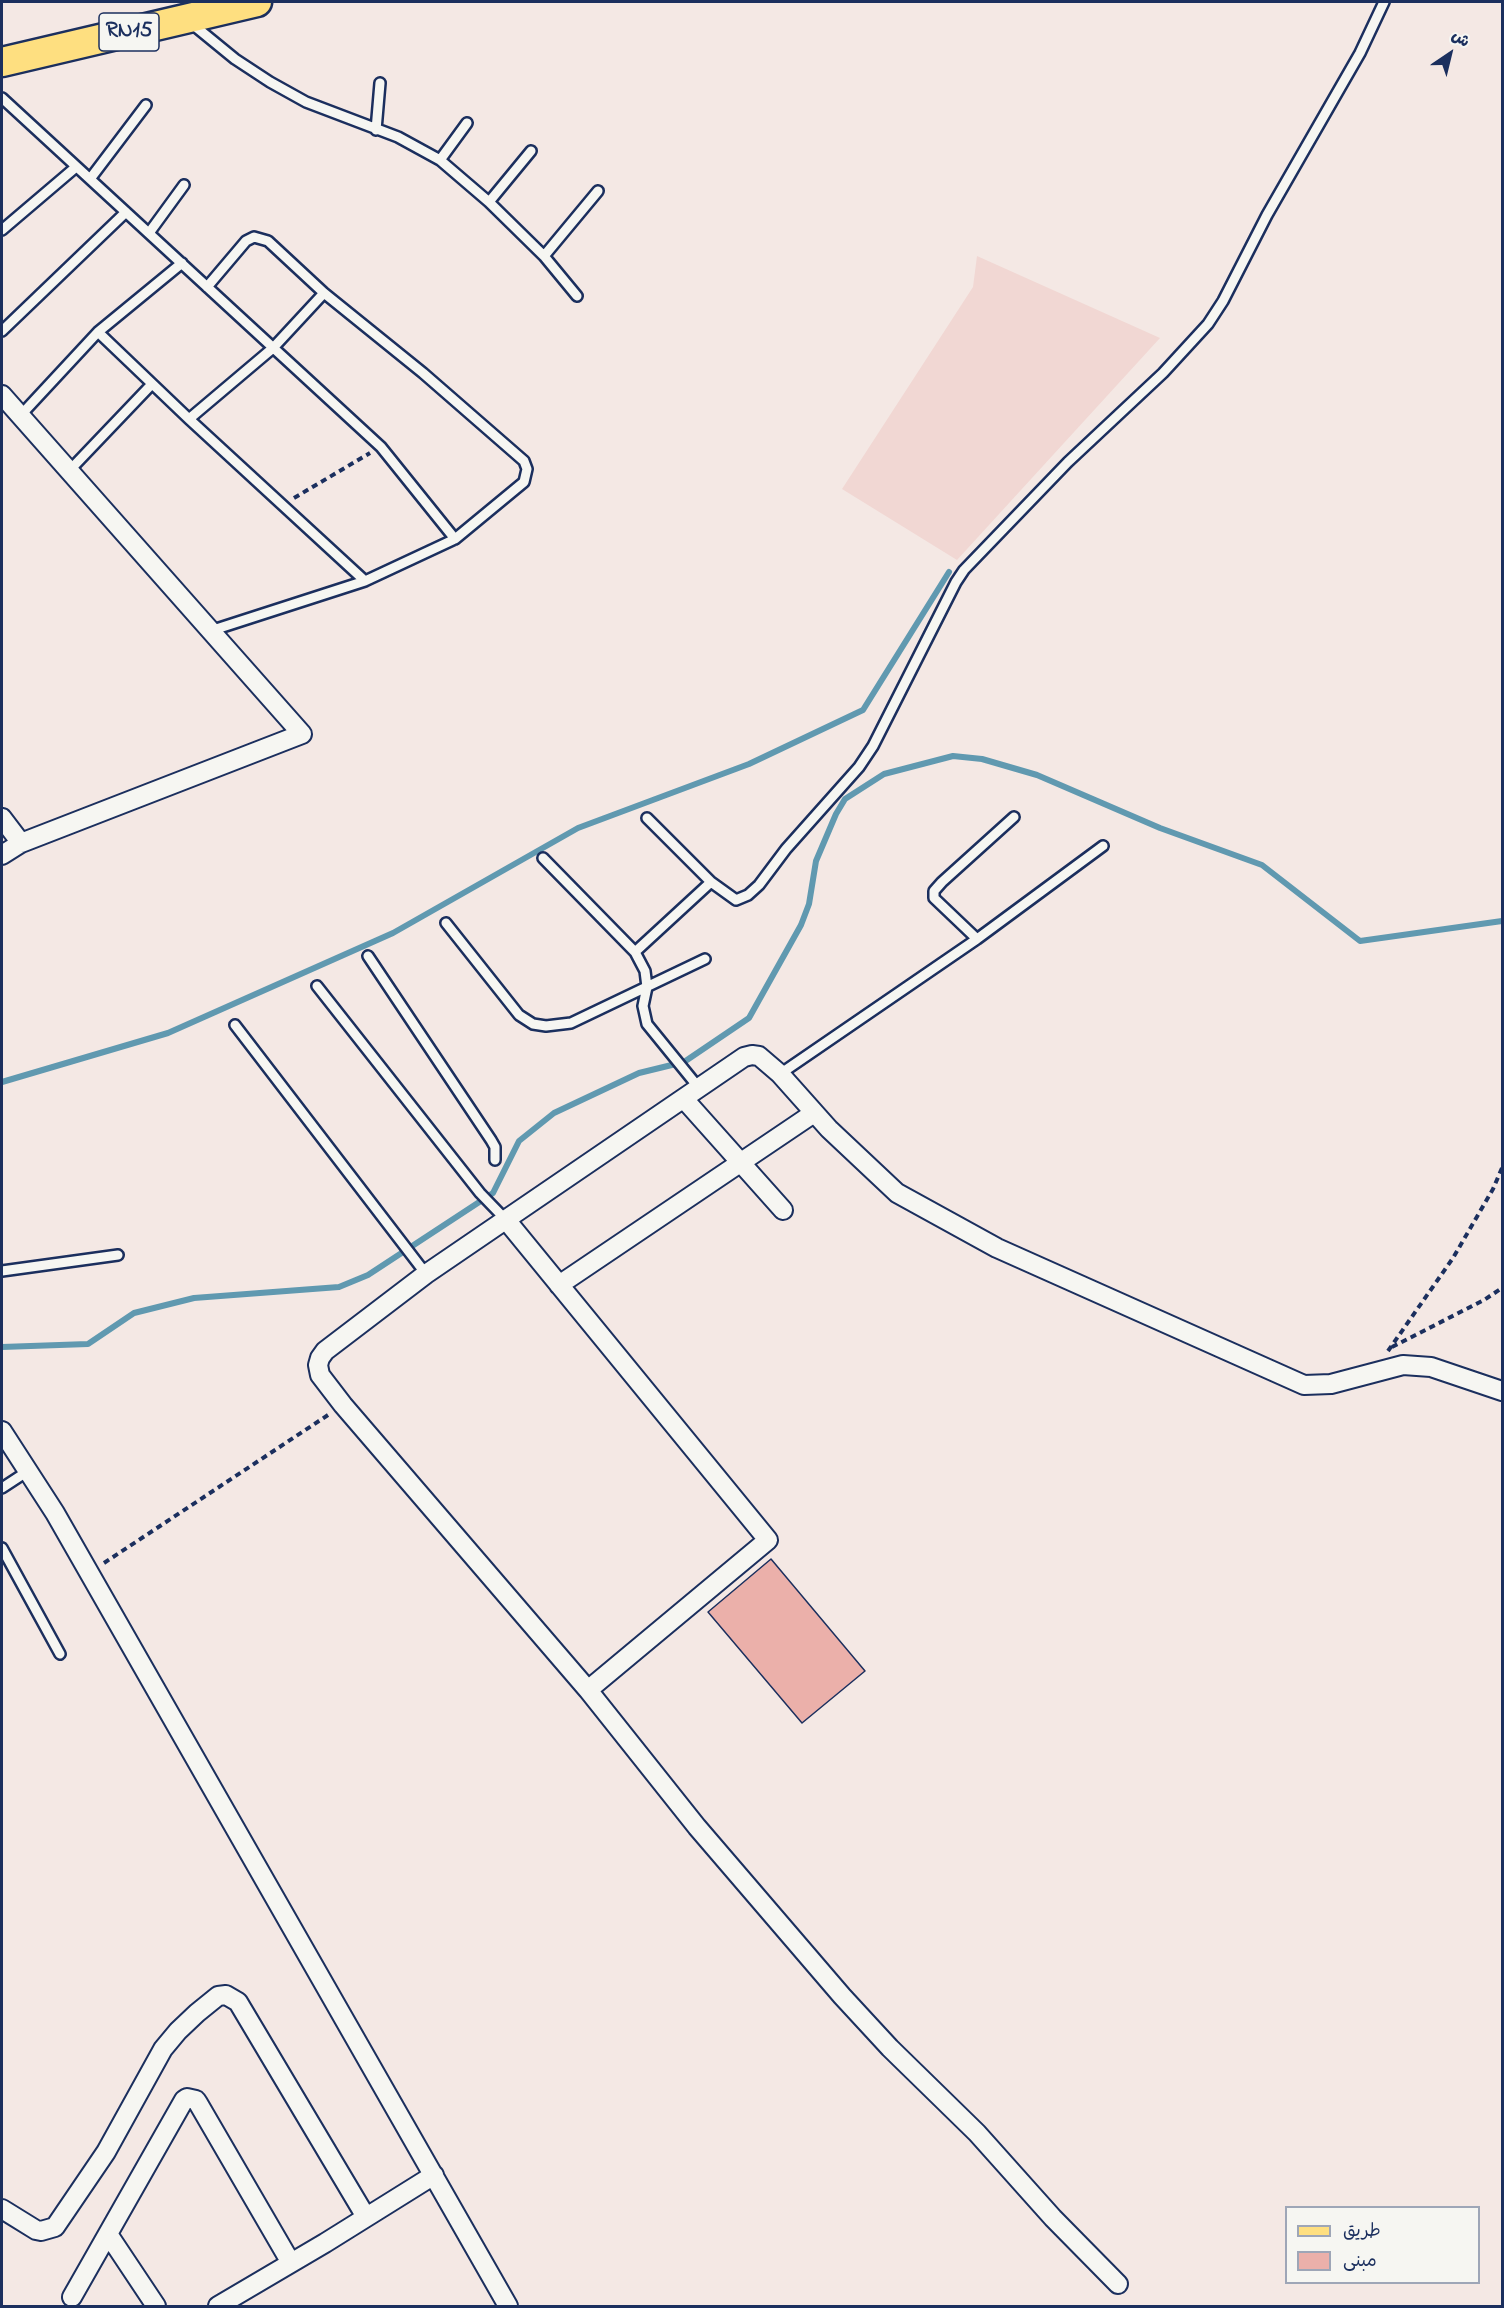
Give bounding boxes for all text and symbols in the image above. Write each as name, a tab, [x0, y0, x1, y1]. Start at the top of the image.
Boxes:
road number: RN15	[99, 13, 159, 51]
north arrow	[1420, 24, 1480, 84]
text: ش	[1446, 24, 1474, 54]
legend	[1285, 2206, 1480, 2284]
text: طريق	[1343, 2219, 1381, 2245]
text: مبنى	[1343, 2249, 1377, 2275]

